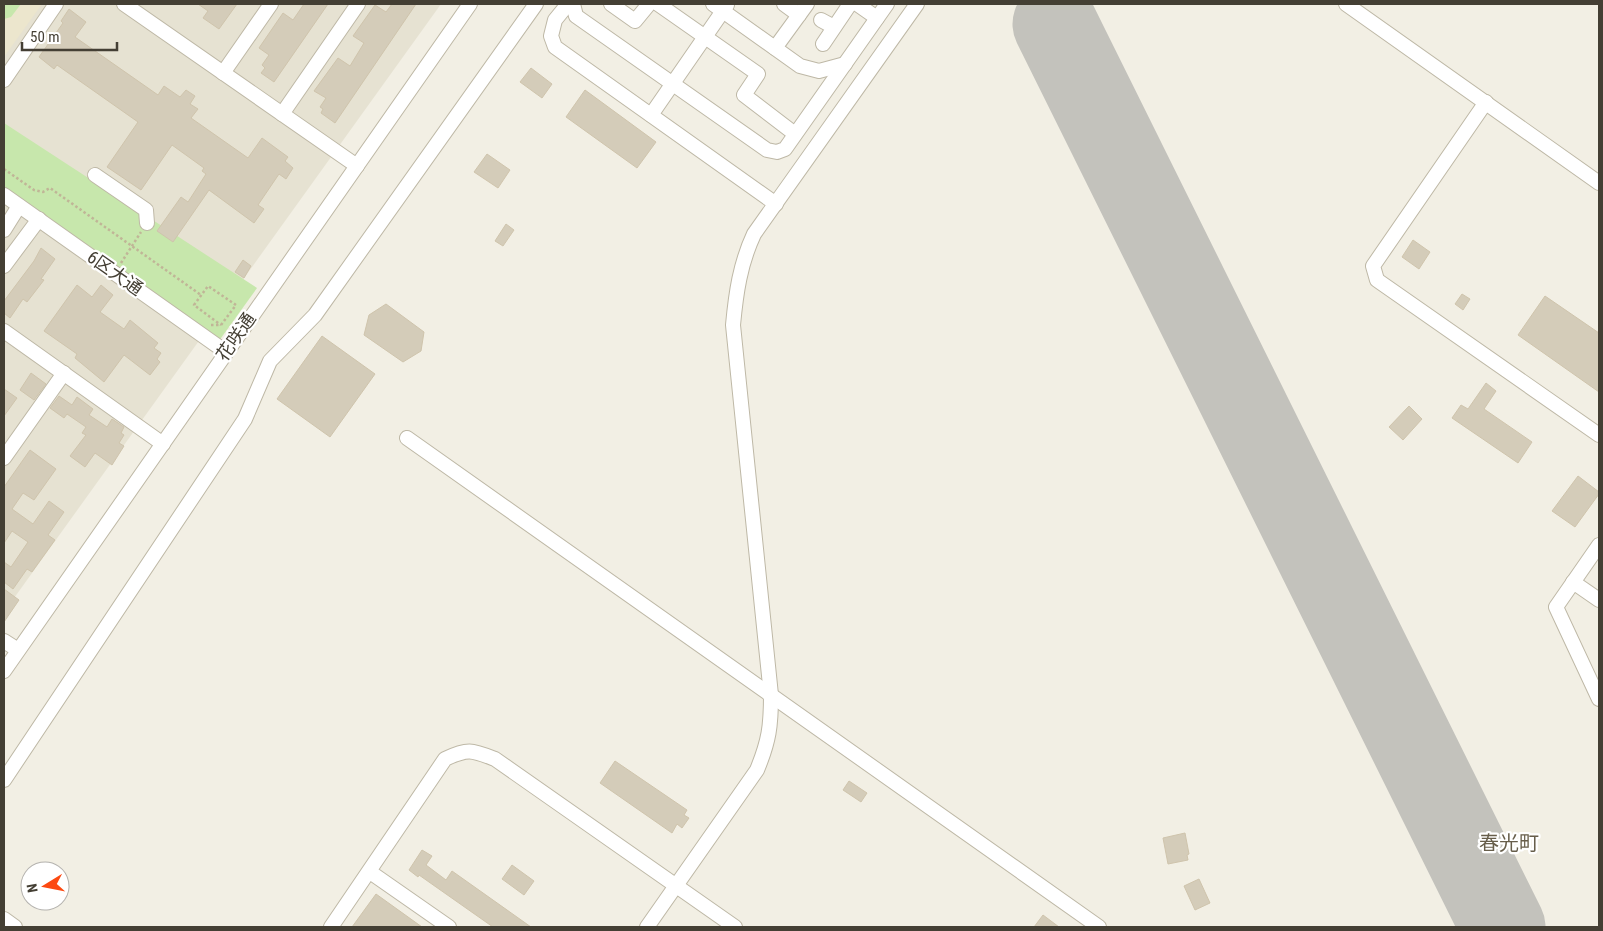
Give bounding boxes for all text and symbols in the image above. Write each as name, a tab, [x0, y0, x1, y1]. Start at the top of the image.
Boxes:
scale bar	[22, 20, 118, 52]
text: 50 m	[30, 28, 60, 46]
street label: 6区大通	[84, 246, 147, 299]
street label: 花咲通	[212, 309, 260, 365]
district label: 春光町	[1479, 831, 1539, 855]
north arrow	[20, 861, 70, 911]
text: N	[24, 883, 41, 894]

